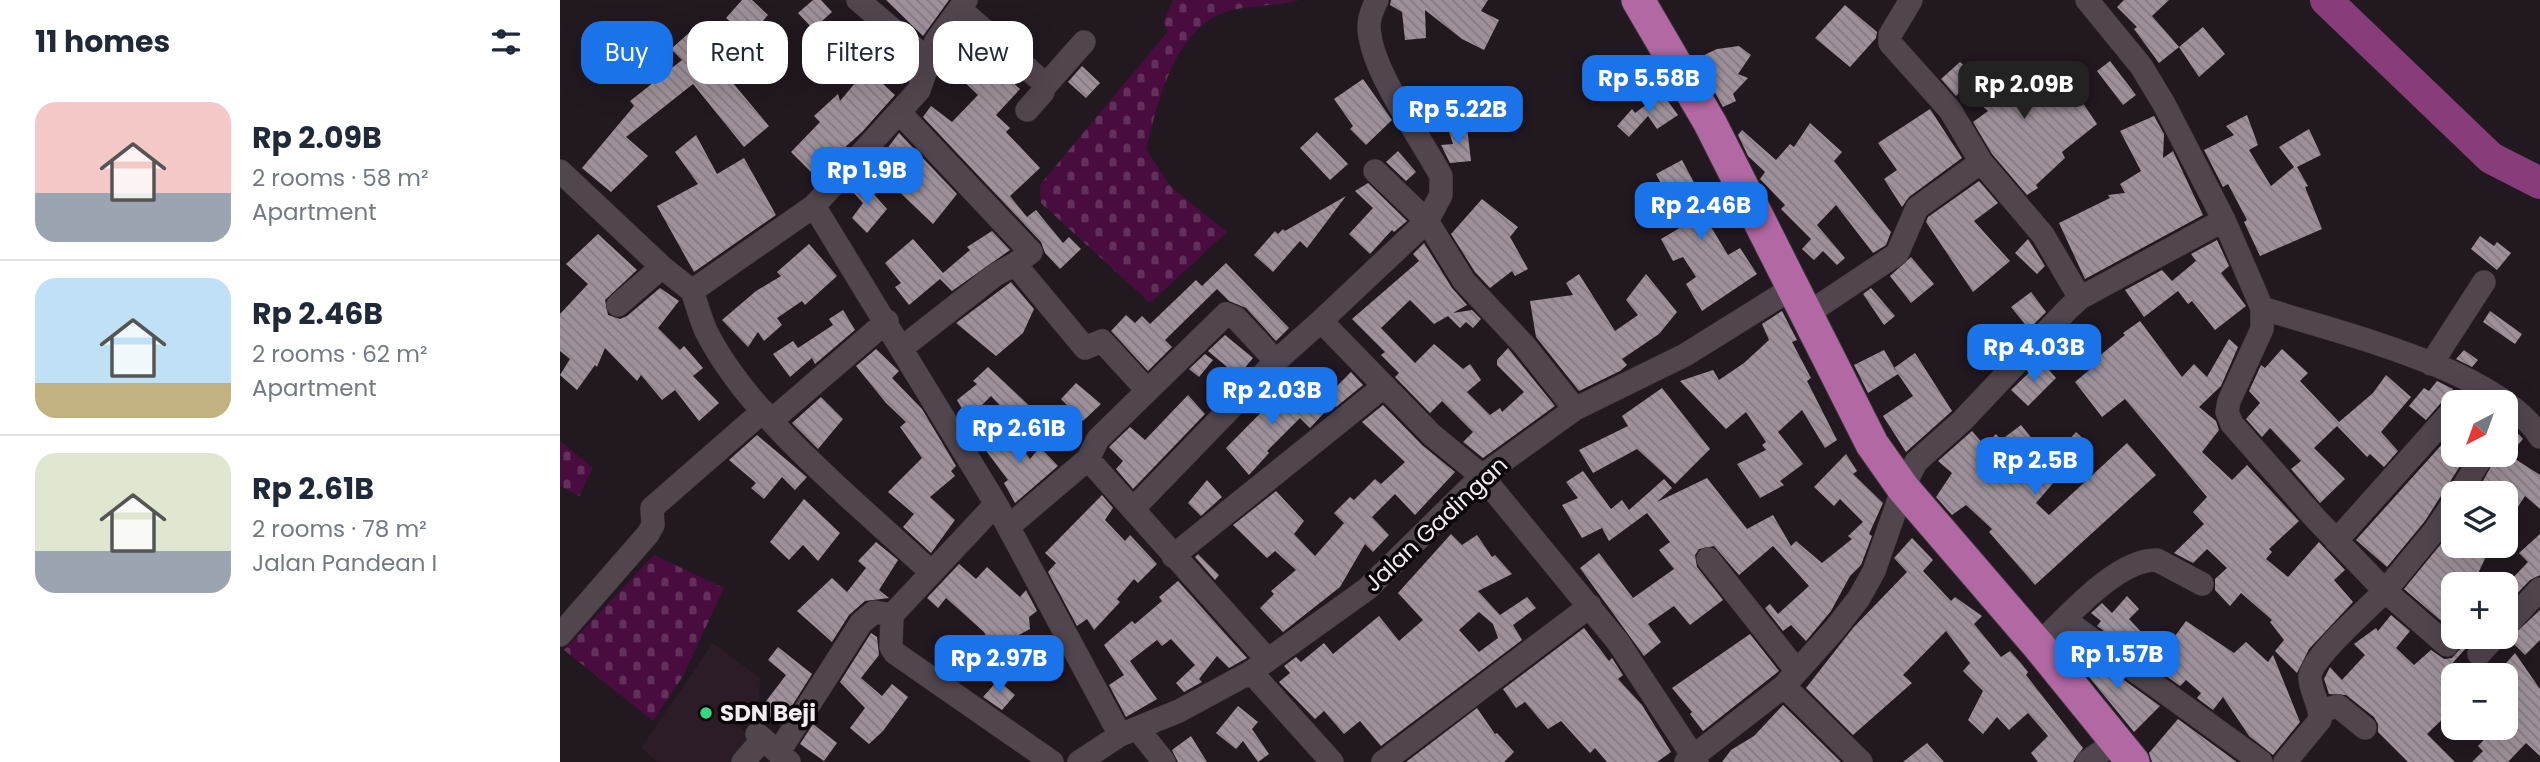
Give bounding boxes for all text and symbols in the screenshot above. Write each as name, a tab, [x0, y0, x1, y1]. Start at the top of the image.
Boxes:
text: 11 homes	[35, 20, 170, 63]
chip: Buy	[581, 21, 673, 84]
chip: Rent	[687, 21, 788, 84]
chip: Filters	[802, 21, 919, 84]
chip: New	[933, 21, 1033, 84]
icon: filters	[487, 23, 525, 61]
pin: Rp 5.58B	[1577, 55, 1721, 115]
pin: Rp 2.09B	[1952, 61, 2096, 121]
text: Rp 5.58B	[1598, 62, 1700, 94]
text: Rp 2.09B	[1974, 68, 2074, 100]
pin: Rp 5.22B	[1386, 86, 1530, 146]
text: Rp 5.22B	[1409, 93, 1507, 125]
text: Rp 2.09B	[252, 116, 382, 159]
icon: home	[91, 130, 175, 214]
pin: Rp 1.9B	[802, 148, 932, 207]
text: Rp 1.9B	[827, 154, 907, 186]
text: 2 rooms · 58 m²	[252, 162, 429, 194]
pin: Rp 2.46B	[1629, 182, 1773, 242]
text: Rp 2.46B	[1651, 189, 1751, 221]
text: Apartment	[252, 196, 377, 228]
text: Rp 2.46B	[252, 292, 383, 335]
icon: home	[91, 306, 175, 390]
pin: Rp 4.03B	[1962, 324, 2106, 384]
text: Rp 4.03B	[1983, 331, 2085, 363]
text: 2 rooms · 62 m²	[252, 338, 428, 370]
pin: Rp 2.03B	[1200, 368, 1344, 427]
text: Apartment	[252, 372, 377, 404]
text: Rp 2.03B	[1222, 374, 1322, 406]
north arrow	[2441, 390, 2518, 467]
map controls	[2441, 390, 2518, 740]
pin: Rp 2.61B	[947, 406, 1091, 465]
text: Rp 2.61B	[972, 412, 1066, 444]
pin: Rp 2.5B	[1970, 438, 2100, 497]
text: Rp 2.5B	[1992, 444, 2078, 476]
street label: Jalan Gadingan	[1357, 449, 1515, 599]
text: Rp 2.61B	[252, 467, 374, 510]
icon: home	[91, 481, 175, 565]
button: layers	[2441, 481, 2518, 558]
text: 2 rooms · 78 m²	[252, 513, 427, 545]
text: Jalan Pandean I	[252, 547, 437, 579]
button: +	[2441, 572, 2518, 649]
pin: Rp 1.57B	[2045, 632, 2189, 691]
pin: Rp 2.97B	[927, 636, 1071, 695]
text: Rp 1.57B	[2070, 638, 2164, 670]
text: Rp 2.97B	[951, 642, 1047, 674]
button: −	[2441, 663, 2518, 740]
place label: SDN Beji	[720, 697, 816, 729]
marker: SDN Beji	[698, 705, 714, 721]

